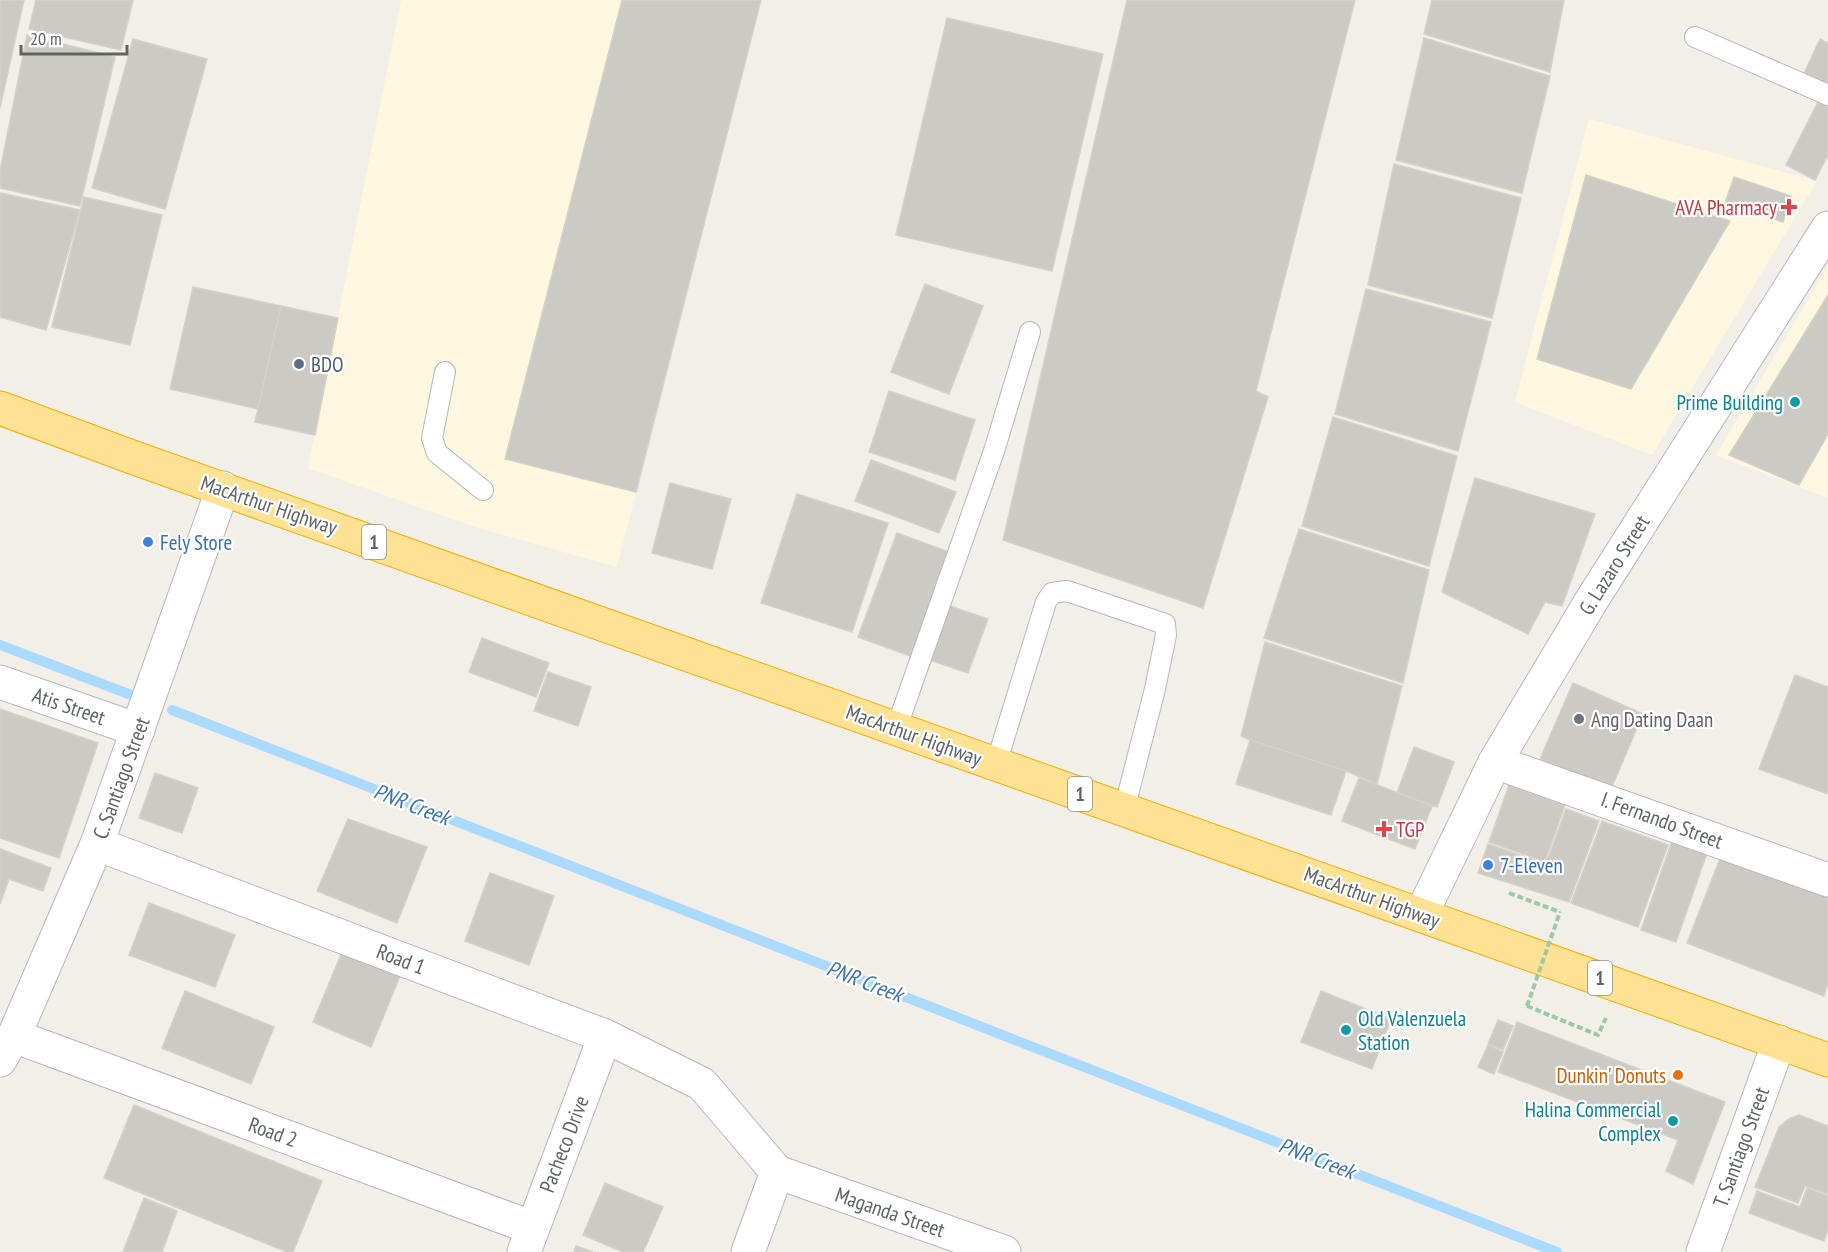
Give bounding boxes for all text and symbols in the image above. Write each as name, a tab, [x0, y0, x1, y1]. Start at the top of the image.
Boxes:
scale bar	[21, 18, 128, 56]
text: 20 m	[30, 27, 62, 50]
place label: AVA Pharmacy	[1675, 194, 1777, 221]
marker: AVA Pharmacy	[1782, 200, 1796, 214]
place label: BDO	[311, 351, 343, 378]
marker: BDO	[292, 357, 306, 371]
place label: Prime Building	[1677, 389, 1783, 416]
marker: Prime Building	[1788, 395, 1802, 409]
street label: MacArthur Highway	[197, 469, 341, 541]
street label: G. Lazaro Street	[1573, 510, 1655, 620]
road number: 1	[362, 525, 386, 559]
place label: Fely Store	[160, 529, 232, 556]
marker: Fely Store	[141, 535, 155, 549]
street label: Atis Street	[29, 681, 109, 731]
street label: MacArthur Highway	[842, 698, 986, 772]
place label: Ang Dating Daan	[1591, 706, 1713, 733]
marker: Ang Dating Daan	[1572, 712, 1586, 726]
street label: C. Santiago Street	[86, 713, 156, 843]
water label: PNR Creek	[370, 777, 456, 832]
road number: 1	[1068, 777, 1092, 811]
street label: I. Fernando Street	[1597, 785, 1727, 855]
place label: TGP	[1396, 816, 1424, 843]
marker: TGP	[1377, 822, 1391, 836]
place label: 7-Eleven	[1500, 852, 1563, 879]
marker: 7-Eleven	[1481, 858, 1495, 872]
street label: MacArthur Highway	[1300, 860, 1444, 934]
street label: Road 1	[373, 937, 429, 981]
water label: PNR Creek	[823, 954, 909, 1009]
road number: 1	[1588, 961, 1612, 995]
place label: Old Valenzuela Station	[1358, 1005, 1466, 1056]
marker: Old Valenzuela Station	[1339, 1023, 1353, 1037]
place label: Dunkin' Donuts	[1557, 1062, 1666, 1089]
marker: Dunkin' Donuts	[1671, 1068, 1685, 1082]
street label: T. Santiago Street	[1707, 1083, 1775, 1211]
street label: Pacheco Drive	[533, 1092, 595, 1196]
place label: Halina Commercial Complex	[1525, 1096, 1661, 1147]
street label: Road 2	[245, 1111, 301, 1153]
marker: Halina Commercial Complex	[1666, 1114, 1680, 1128]
water label: PNR Creek	[1275, 1131, 1361, 1186]
street label: Maganda Street	[832, 1181, 948, 1243]

